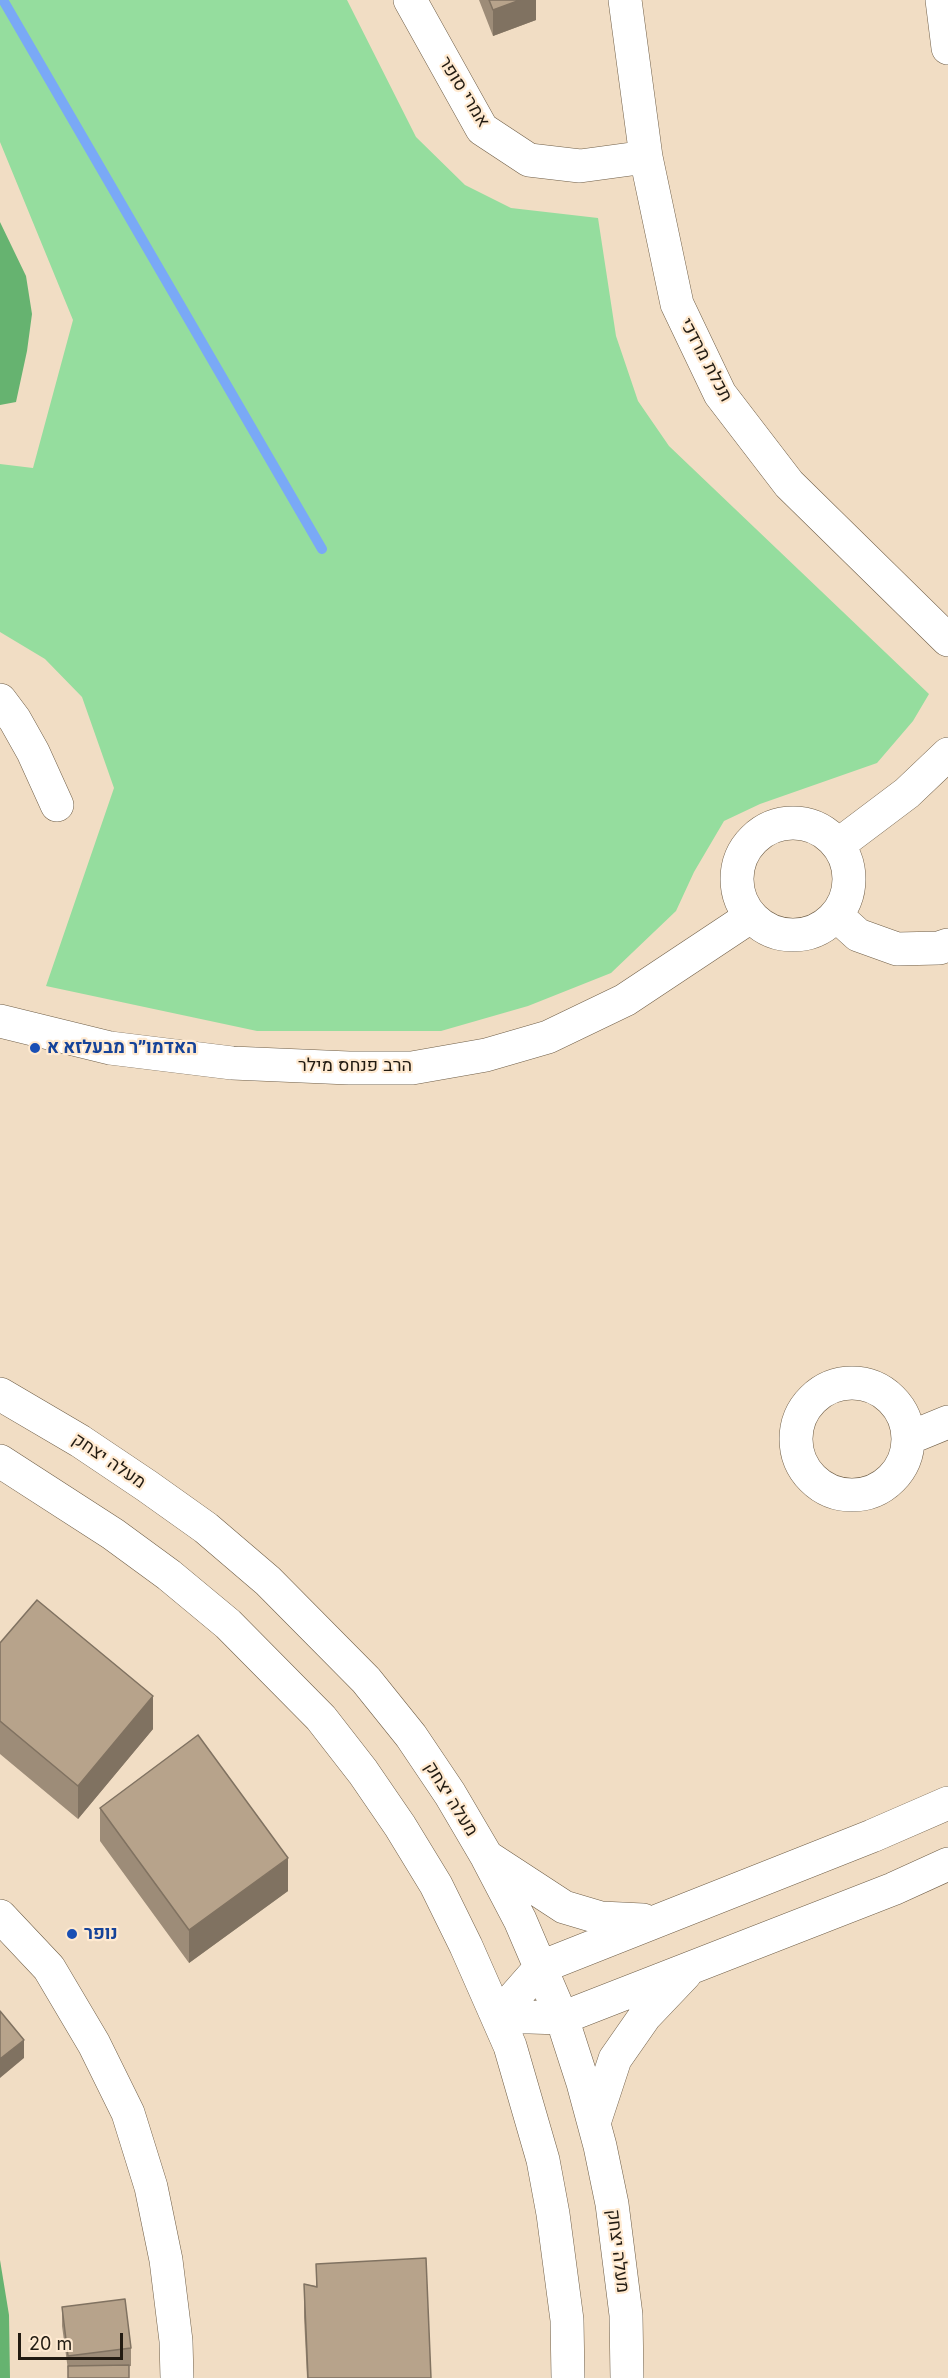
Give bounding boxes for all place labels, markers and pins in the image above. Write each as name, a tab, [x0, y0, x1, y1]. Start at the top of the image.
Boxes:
place label: האדמו״ר מבעלזא א	[47, 1037, 197, 1059]
marker: האדמו״ר מבעלזא א	[28, 1041, 42, 1055]
place label: נופר	[84, 1923, 118, 1945]
marker: נופר	[65, 1927, 79, 1941]

